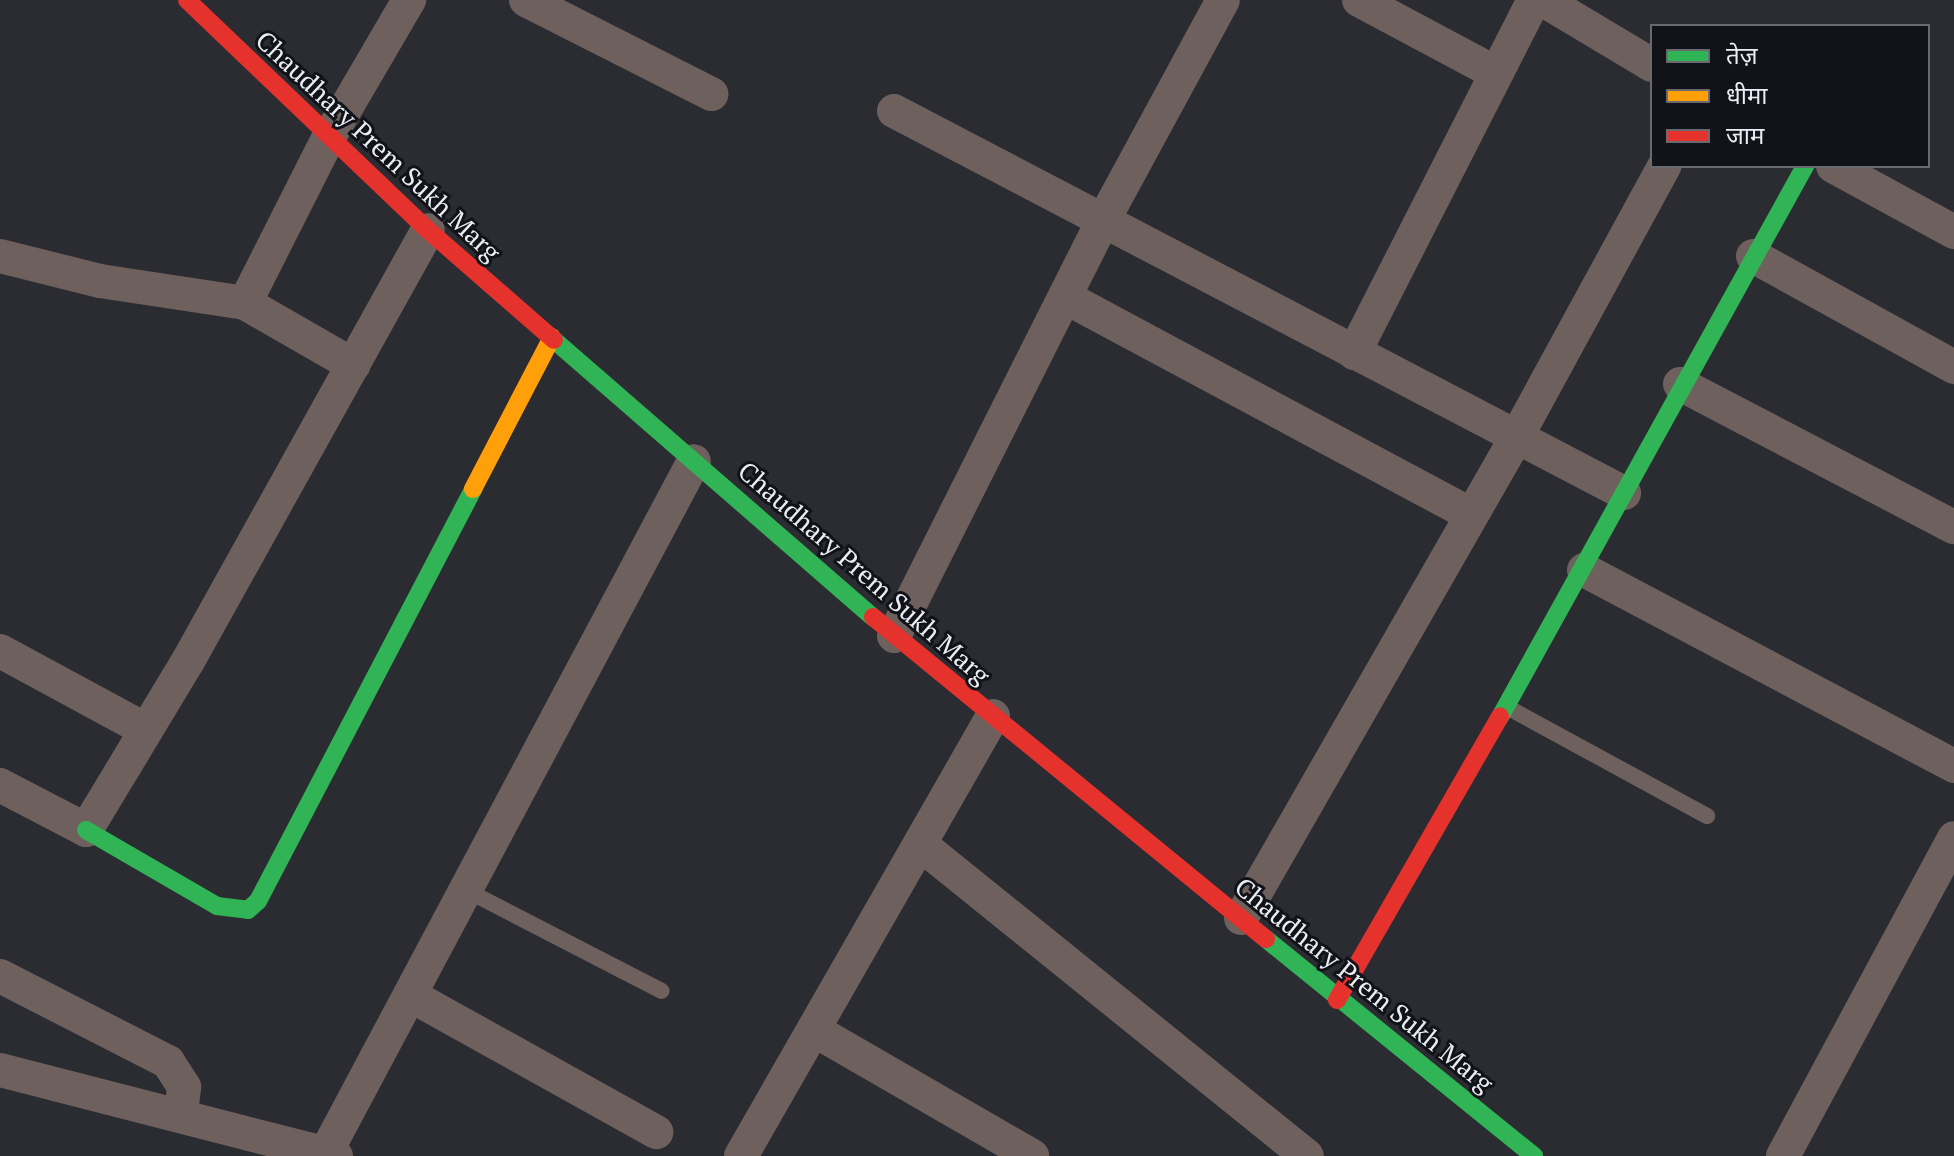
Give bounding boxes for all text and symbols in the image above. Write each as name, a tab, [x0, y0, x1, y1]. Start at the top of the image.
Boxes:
street label: Chaudhary Prem Sukh Marg	[249, 24, 507, 268]
legend	[1650, 24, 1930, 168]
text: तेज़	[1726, 39, 1758, 71]
text: धीमा	[1726, 79, 1768, 111]
text: जाम	[1726, 119, 1764, 151]
street label: Chaudhary Prem Sukh Marg	[732, 455, 996, 691]
street label: Chaudhary Prem Sukh Marg	[1229, 871, 1499, 1099]

